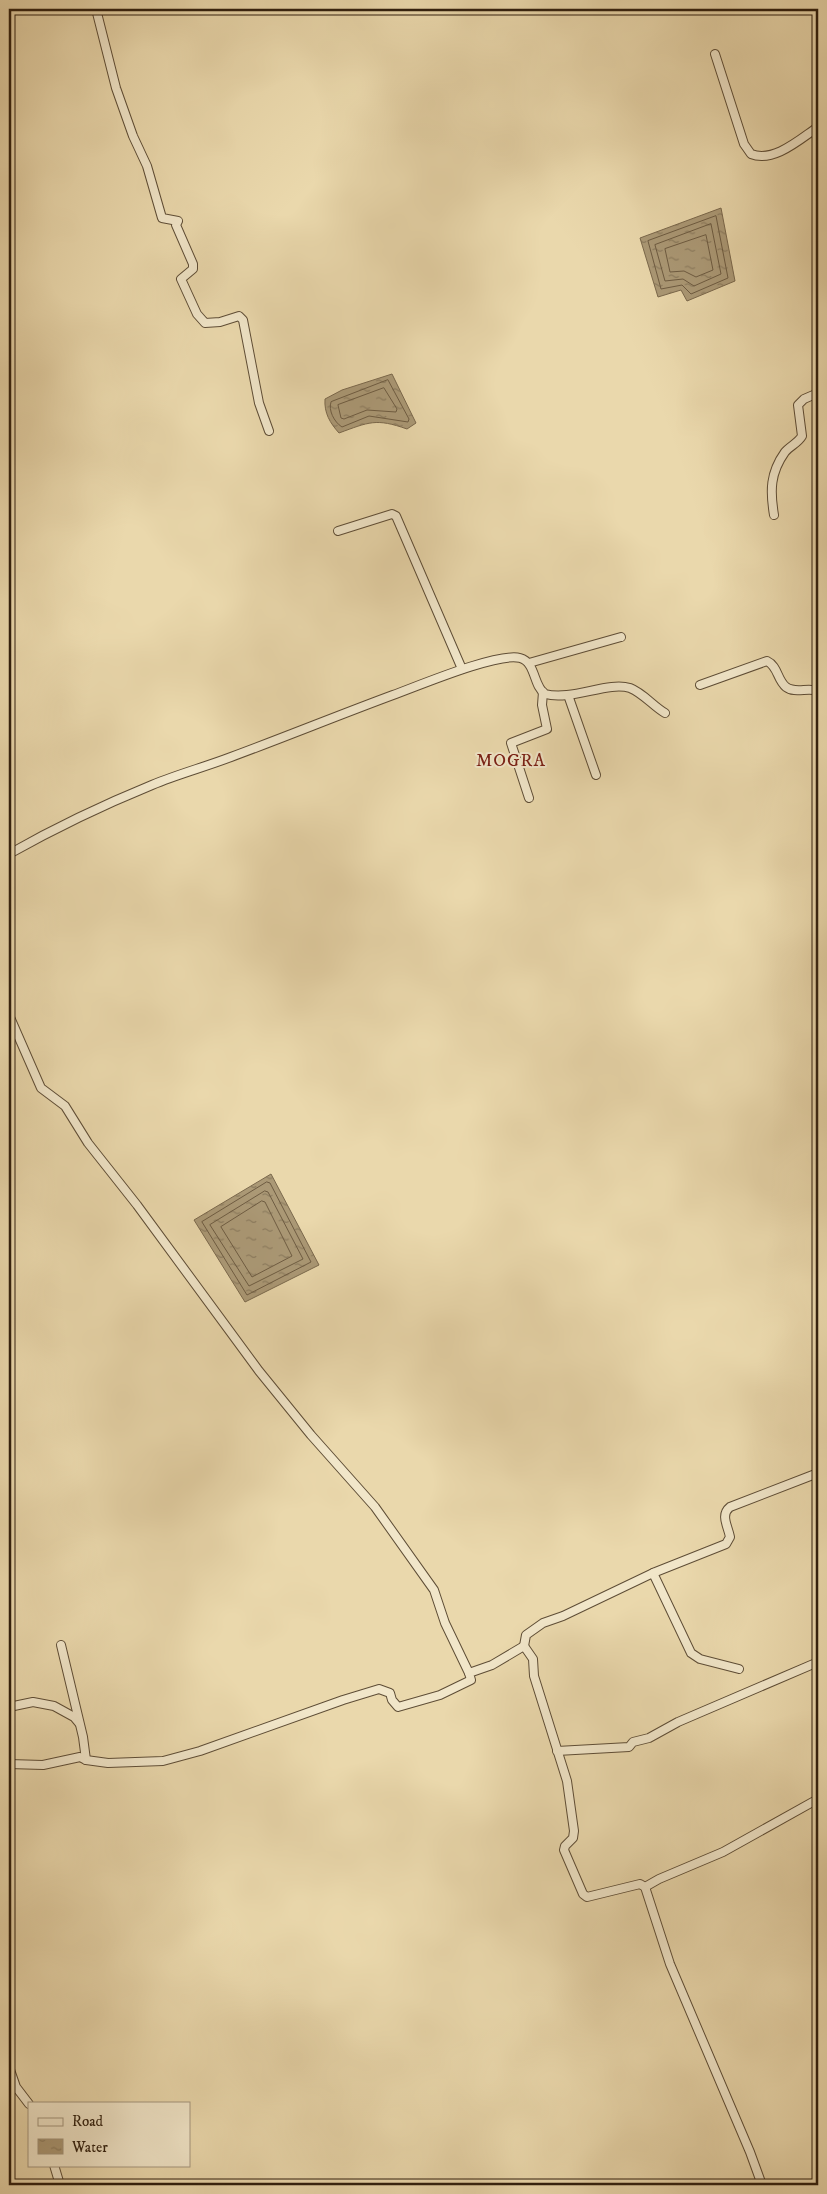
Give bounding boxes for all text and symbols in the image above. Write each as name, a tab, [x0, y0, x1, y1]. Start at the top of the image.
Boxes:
district label: MOGRA	[476, 750, 546, 772]
legend	[28, 2102, 190, 2166]
text: Road	[72, 2112, 104, 2131]
text: Water	[71, 2138, 108, 2157]

